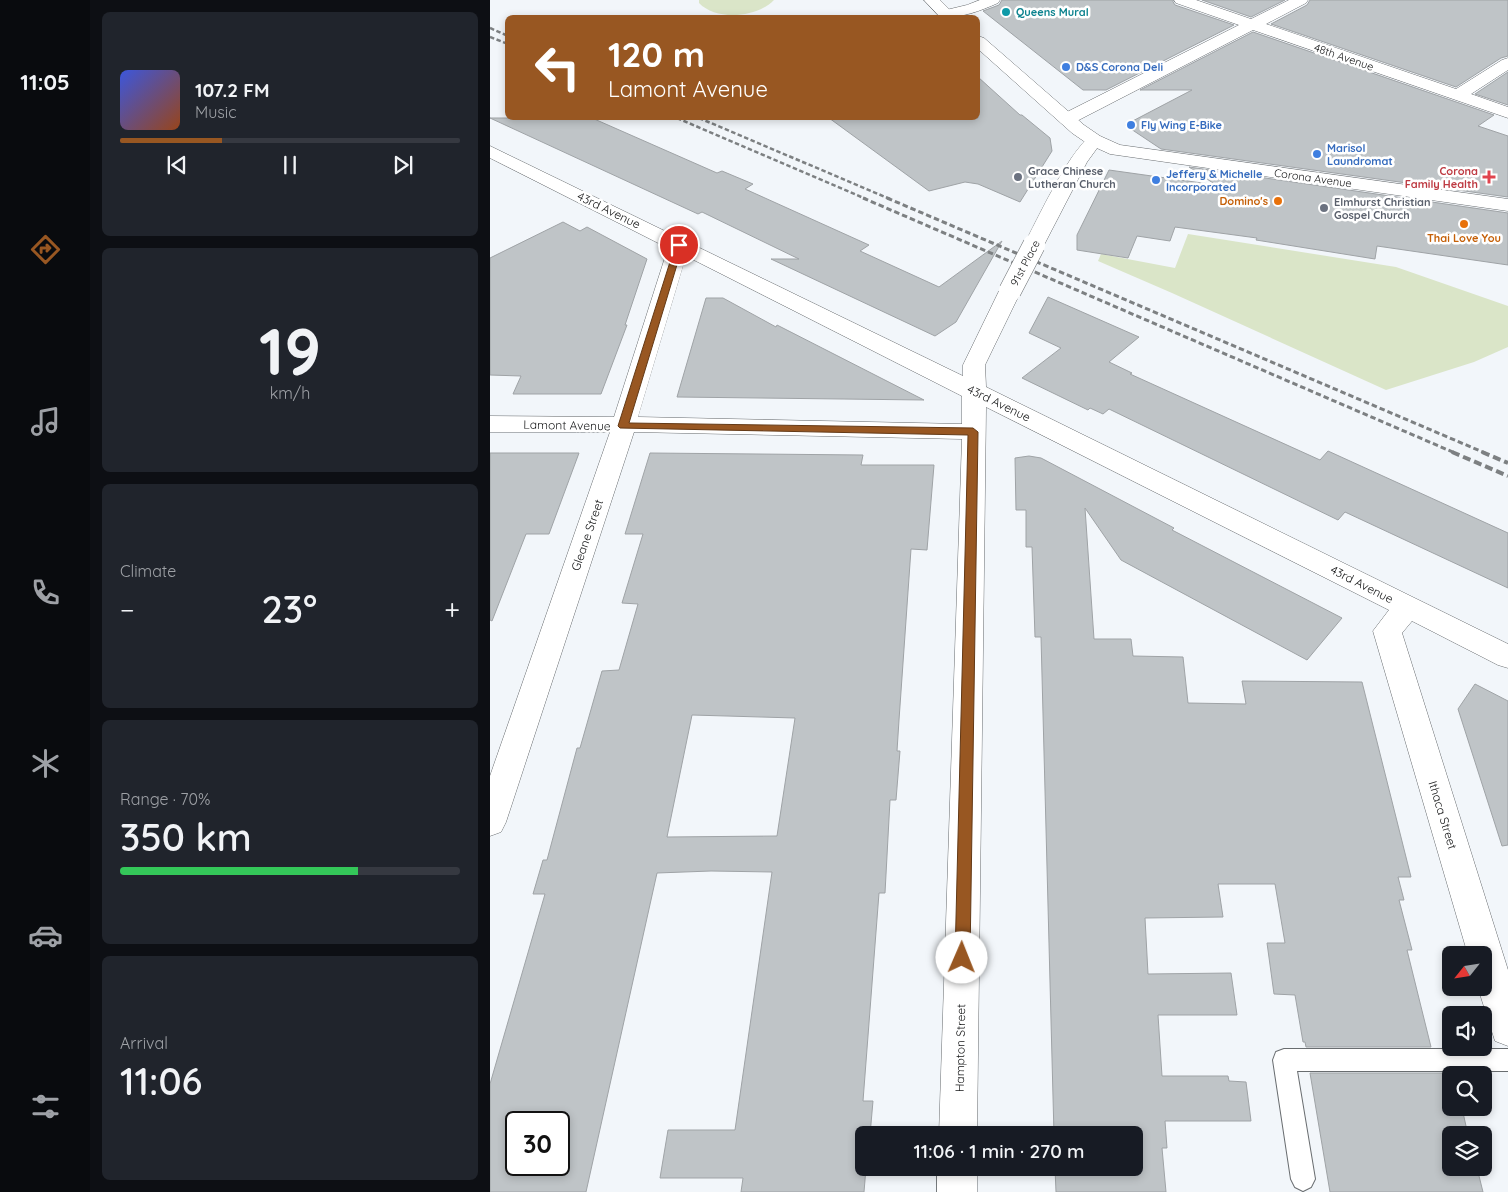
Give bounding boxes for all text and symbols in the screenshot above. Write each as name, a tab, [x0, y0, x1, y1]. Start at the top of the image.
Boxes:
place label: Queens Mural	[1016, 5, 1089, 19]
marker: Queens Mural	[1000, 6, 1012, 18]
text: 120 m	[608, 32, 705, 76]
icon: left	[525, 35, 590, 100]
street label: 48th Avenue	[1312, 40, 1376, 74]
place label: D&S Corona Deli	[1076, 60, 1163, 74]
marker: D&S Corona Deli	[1060, 61, 1072, 73]
text: 11:05	[20, 68, 70, 96]
text: Lamont Avenue	[608, 75, 768, 103]
text: 107.2 FM	[195, 78, 270, 102]
text: Music	[195, 102, 237, 122]
place label: Fly Wing E-Bike	[1141, 118, 1223, 132]
marker: Fly Wing E-Bike	[1125, 119, 1137, 131]
place label: Marisol Laundromat	[1327, 141, 1393, 168]
marker: Marisol Laundromat	[1311, 148, 1323, 160]
icon: previous	[163, 151, 191, 179]
icon: pause	[276, 151, 304, 179]
icon: next	[389, 151, 417, 179]
place label: Grace Chinese Lutheran Church	[1028, 164, 1116, 191]
place label: Corona Family Health	[1405, 164, 1478, 191]
street label: Corona Avenue	[1273, 166, 1353, 190]
place label: Jeffery & Michelle Incorporated	[1166, 167, 1263, 194]
marker: Corona Family Health	[1482, 170, 1496, 184]
marker: Grace Chinese Lutheran Church	[1012, 171, 1024, 183]
marker: Jeffery & Michelle Incorporated	[1150, 174, 1162, 186]
street label: 43rd Avenue	[575, 188, 643, 232]
place label: Domino's	[1219, 194, 1268, 208]
marker: Domino's	[1272, 195, 1284, 207]
place label: Elmhurst Christian Gospel Church	[1334, 195, 1431, 222]
marker: Elmhurst Christian Gospel Church	[1318, 202, 1330, 214]
marker: Thai Love You	[1458, 218, 1470, 230]
pin	[658, 224, 700, 266]
icon: arrive	[665, 231, 693, 259]
place label: Thai Love You	[1427, 231, 1501, 245]
icon: directions	[28, 232, 63, 267]
street label: 91st Place	[1007, 238, 1043, 288]
text: 19	[259, 310, 321, 391]
street label: 43rd Avenue	[965, 381, 1033, 425]
text: km/h	[270, 383, 310, 403]
icon: music	[28, 404, 63, 439]
street label: Lamont Avenue	[523, 417, 611, 433]
street label: Gleane Street	[568, 497, 606, 573]
text: Climate	[120, 561, 176, 581]
street label: 43rd Avenue	[1328, 562, 1396, 606]
icon: phone	[28, 575, 63, 610]
text: 23°	[261, 585, 317, 633]
text: −	[120, 592, 135, 627]
text: +	[444, 592, 460, 627]
icon: climate	[28, 746, 63, 781]
street label: Ithaca Street	[1425, 779, 1461, 851]
text: Range · 70%	[120, 789, 210, 809]
text: 350 km	[120, 813, 252, 861]
icon: car	[28, 918, 63, 953]
position arrow	[935, 931, 987, 983]
north arrow	[1442, 946, 1492, 996]
map controls	[1442, 946, 1492, 1176]
street label: Hampton Street	[952, 1004, 968, 1092]
button: sound	[1442, 1006, 1492, 1056]
text: Arrival	[120, 1033, 168, 1053]
text: 11:06	[120, 1057, 202, 1105]
button: search	[1442, 1066, 1492, 1116]
icon: filters	[28, 1089, 63, 1124]
speed limit sign: 30	[505, 1111, 570, 1176]
button: layers	[1442, 1126, 1492, 1176]
text: 11:06 · 1 min · 270 m	[913, 1139, 1085, 1163]

